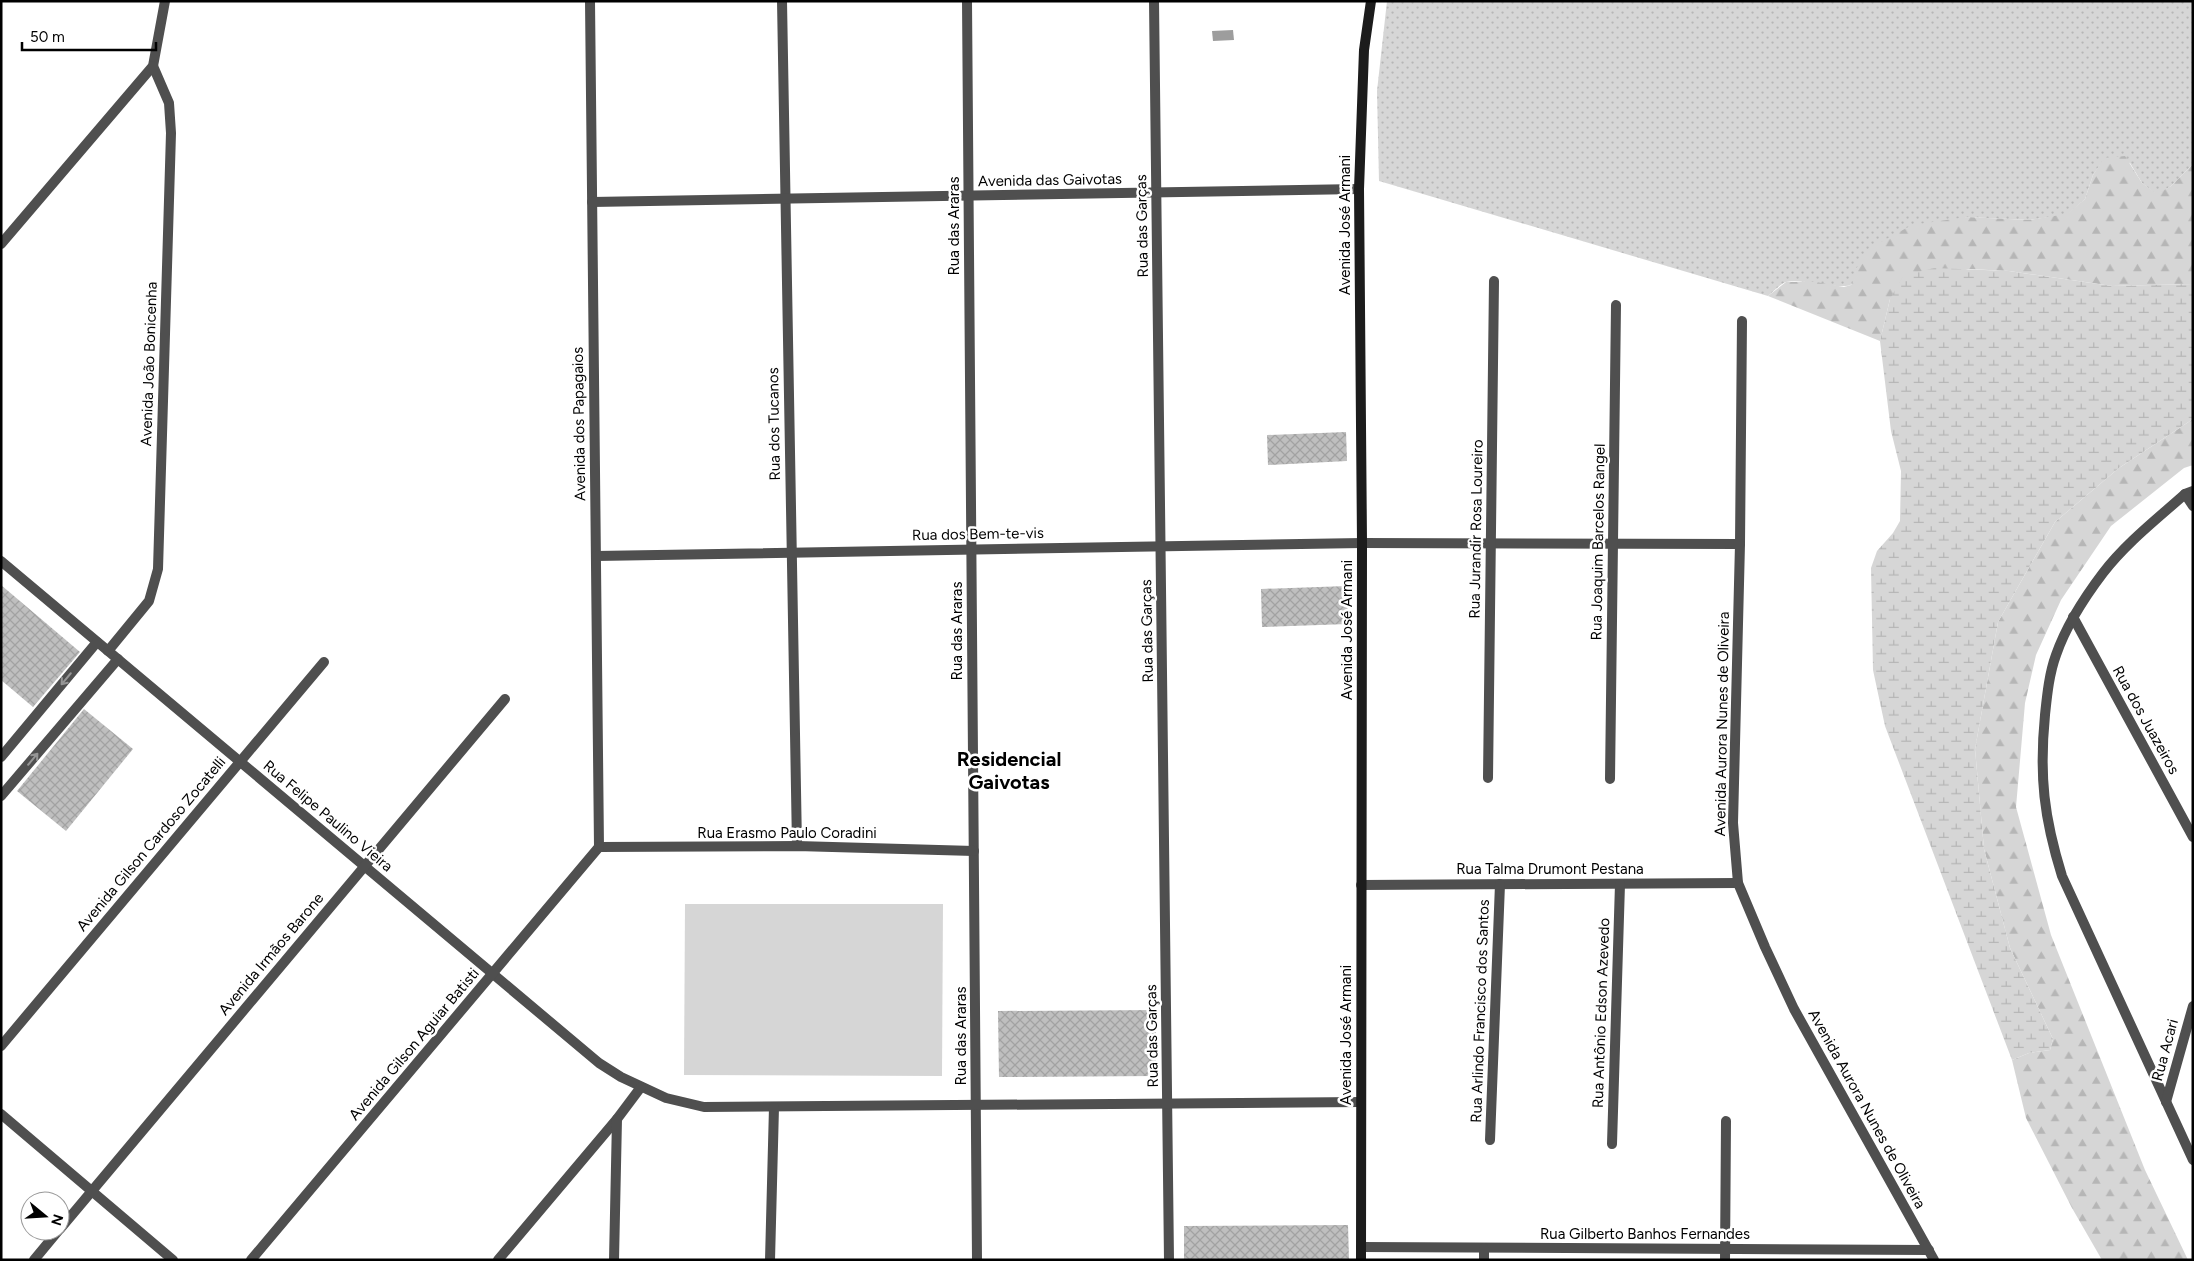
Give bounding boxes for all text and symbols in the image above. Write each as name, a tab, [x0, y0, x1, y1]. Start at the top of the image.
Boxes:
scale bar	[22, 20, 156, 52]
text: 50 m	[30, 28, 65, 46]
street label: Avenida José Armani	[1336, 155, 1354, 295]
street label: Avenida das Gaivotas	[978, 170, 1122, 190]
street label: Rua das Garças	[1132, 174, 1152, 278]
street label: Rua das Araras	[945, 177, 963, 275]
street label: Avenida João Bonicenha	[137, 281, 161, 447]
street label: Avenida dos Papagaios	[569, 347, 589, 501]
street label: Rua dos Tucanos	[764, 367, 784, 481]
street label: Rua Jurandir Rosa Loureiro	[1465, 439, 1487, 619]
street label: Rua Joaquim Barcelos Rangel	[1587, 443, 1609, 641]
street label: Rua dos Bem-te-vis	[912, 524, 1044, 544]
street label: Avenida José Armani	[1338, 560, 1356, 700]
street label: Rua das Garças	[1137, 579, 1157, 683]
street label: Rua das Araras	[948, 582, 966, 680]
street label: Avenida Aurora Nunes de Oliveira	[1711, 611, 1733, 837]
street label: Rua dos Juazeiros	[2109, 663, 2183, 777]
one-way arrow	[61, 672, 72, 685]
district label: Residencial Gaivotas	[957, 747, 1061, 794]
one-way arrow	[27, 753, 38, 766]
street label: Avenida Gilson Cardoso Zocatelli	[73, 753, 229, 935]
street label: Rua Felipe Paulino Vieira	[260, 757, 396, 875]
street label: Rua Erasmo Paulo Coradini	[697, 824, 877, 842]
street label: Rua Talma Drumont Pestana	[1456, 860, 1644, 878]
street label: Avenida Irmãos Barone	[215, 889, 327, 1019]
street label: Rua Arlindo Francisco dos Santos	[1467, 899, 1493, 1123]
street label: Rua Antônio Edson Azevedo	[1589, 917, 1613, 1108]
street label: Avenida Gilson Aguiar Batisti	[345, 964, 483, 1124]
street label: Avenida José Armani	[1337, 965, 1355, 1105]
street label: Rua das Garças	[1142, 984, 1162, 1088]
street label: Rua das Araras	[952, 987, 970, 1085]
street label: Avenida Aurora Nunes de Oliveira	[1805, 1006, 1929, 1212]
street label: Rua Acari	[2148, 1017, 2182, 1083]
north arrow	[20, 1191, 70, 1241]
text: N	[47, 1212, 67, 1228]
street label: Rua Gilberto Banhos Fernandes	[1540, 1225, 1750, 1243]

